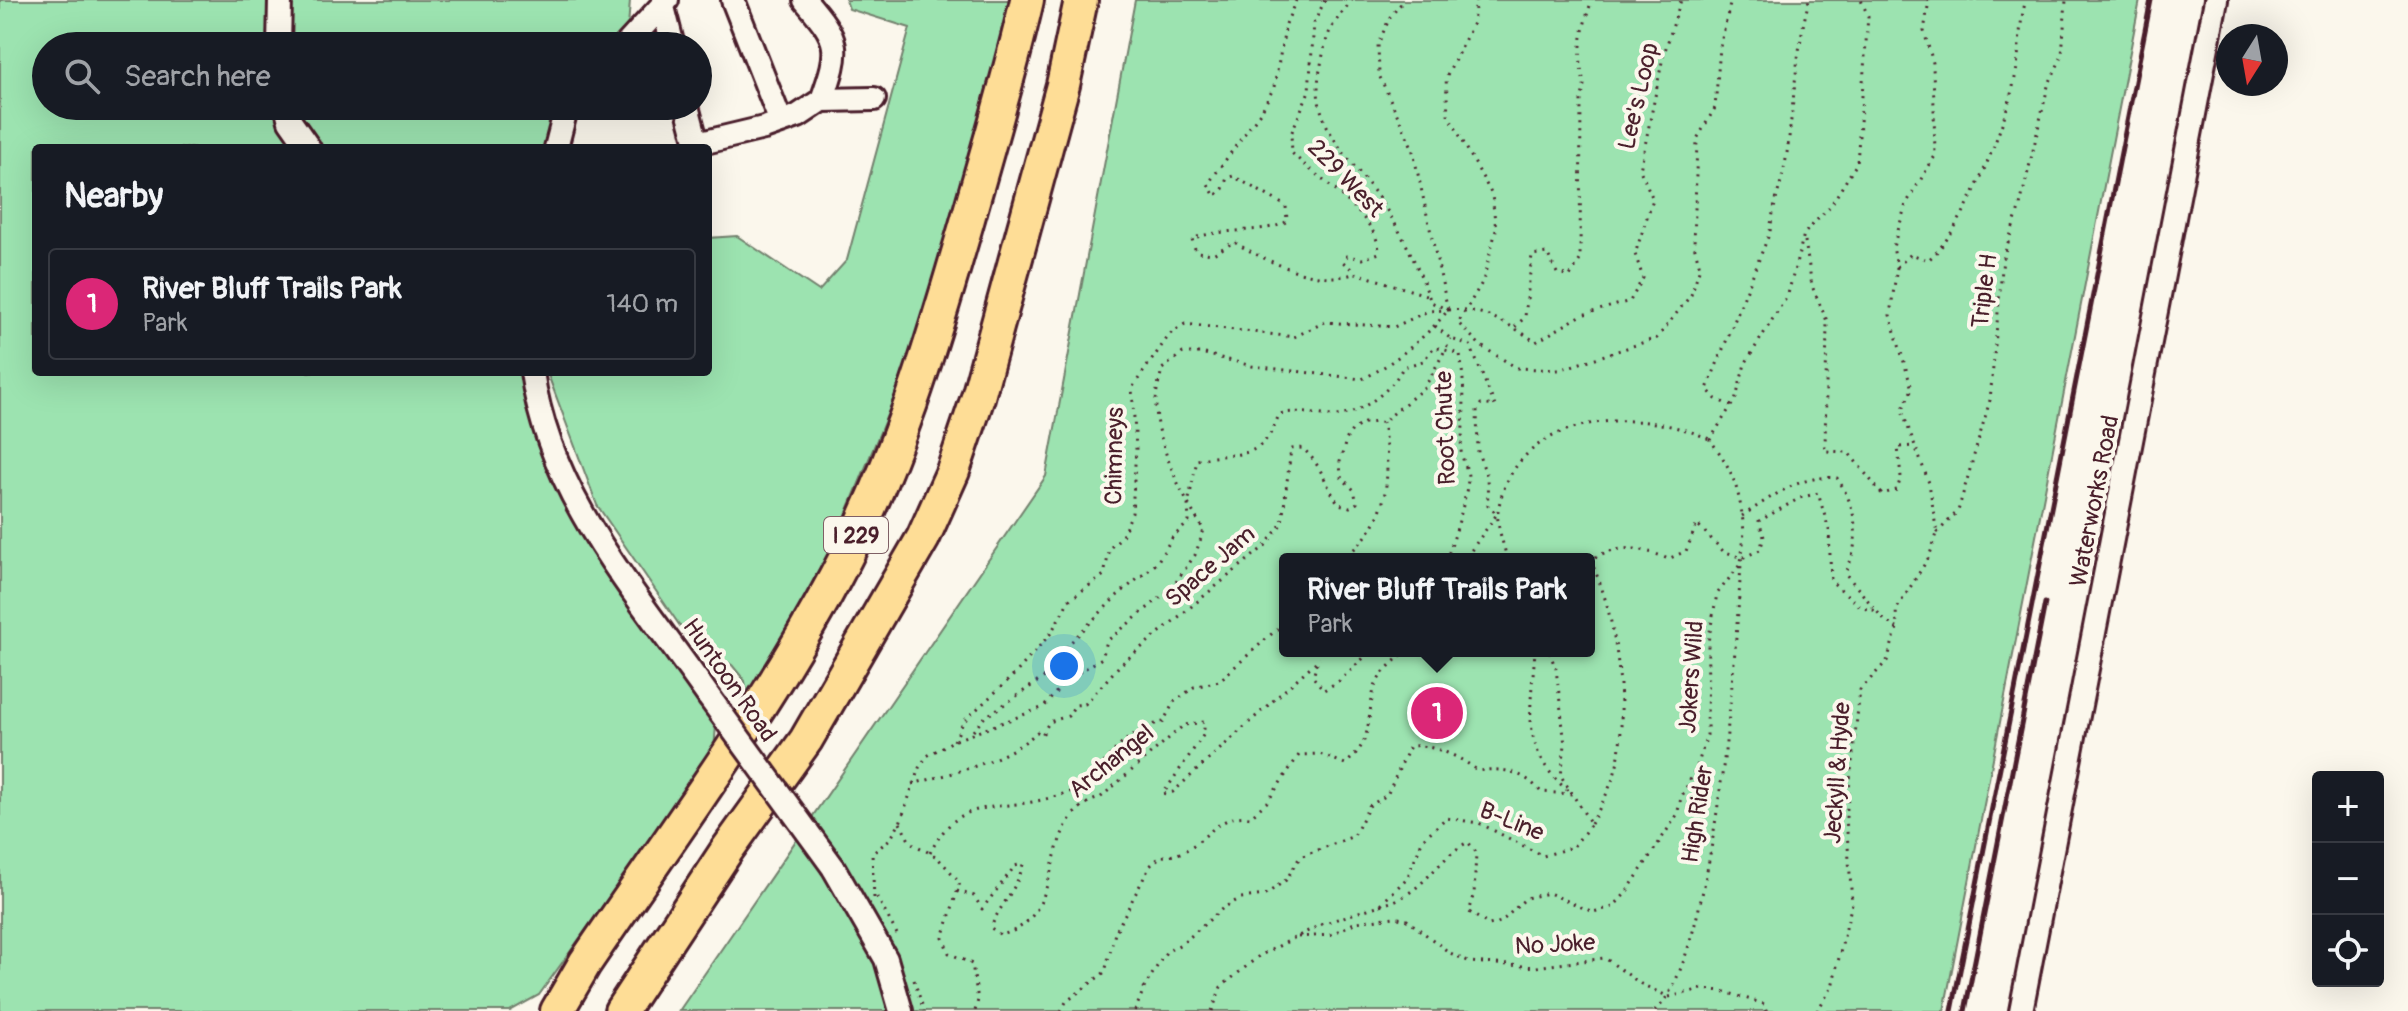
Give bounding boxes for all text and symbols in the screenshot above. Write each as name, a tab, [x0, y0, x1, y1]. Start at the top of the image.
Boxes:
north arrow	[2216, 24, 2288, 96]
search box	[32, 32, 712, 120]
street label: Lee's Loop	[1612, 40, 1665, 152]
icon: search	[60, 54, 104, 98]
text: Search here	[124, 58, 271, 95]
street label: 229 West	[1301, 133, 1390, 224]
text: Nearby	[64, 175, 163, 218]
street label: Triple H	[1966, 252, 2003, 330]
text: River Bluff Trails Park	[142, 270, 402, 307]
text: 1	[87, 288, 97, 320]
text: 140 m	[606, 288, 678, 320]
text: Park	[142, 307, 188, 339]
street label: Root Chute	[1429, 370, 1462, 486]
street label: Chimneys	[1099, 407, 1130, 505]
street label: Waterworks Road	[2064, 413, 2125, 589]
road number: I 229	[824, 517, 888, 553]
street label: Space Jam	[1159, 519, 1261, 613]
popup	[1279, 553, 1595, 657]
text: River Bluff Trails Park	[1307, 571, 1567, 608]
text: Park	[1307, 608, 1353, 640]
street label: Huntoon Road	[676, 613, 783, 748]
street label: Jokers Wild	[1673, 620, 1710, 734]
your location	[1044, 646, 1084, 686]
pin: 1	[1411, 683, 1463, 743]
street label: Jeckyll & Hyde	[1818, 701, 1857, 845]
street label: Archangel	[1063, 718, 1160, 805]
street label: High Rider	[1675, 763, 1720, 865]
map controls	[2312, 771, 2384, 987]
button: +	[2312, 771, 2384, 843]
street label: B-Line	[1475, 796, 1548, 847]
button: −	[2312, 843, 2384, 915]
button: locate	[2312, 915, 2384, 987]
street label: No Joke	[1514, 928, 1596, 961]

